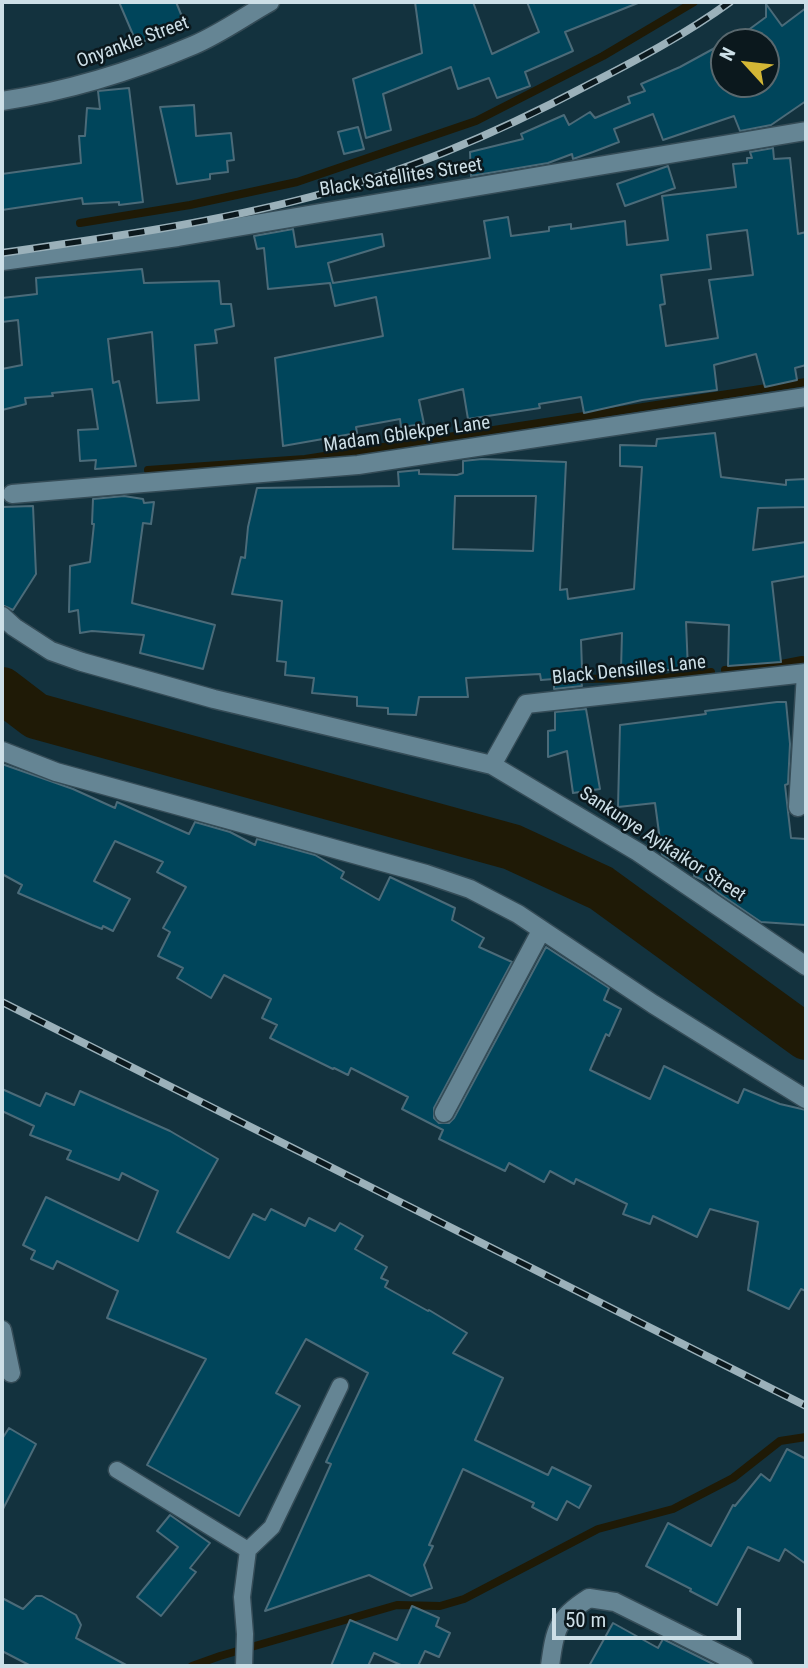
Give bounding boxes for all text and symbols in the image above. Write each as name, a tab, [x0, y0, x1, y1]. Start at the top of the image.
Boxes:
street label: Onyankle Street	[74, 12, 192, 74]
north arrow	[710, 28, 780, 98]
text: N	[715, 44, 741, 65]
street label: Black Satellites Street	[318, 154, 484, 202]
street label: Madam Gblekper Lane	[322, 412, 492, 458]
street label: Black Densilles Lane	[551, 652, 707, 690]
street label: Sankunye Ayikaikor Street	[575, 783, 749, 907]
scale bar	[556, 1594, 745, 1638]
text: 50 m	[565, 1608, 606, 1632]

